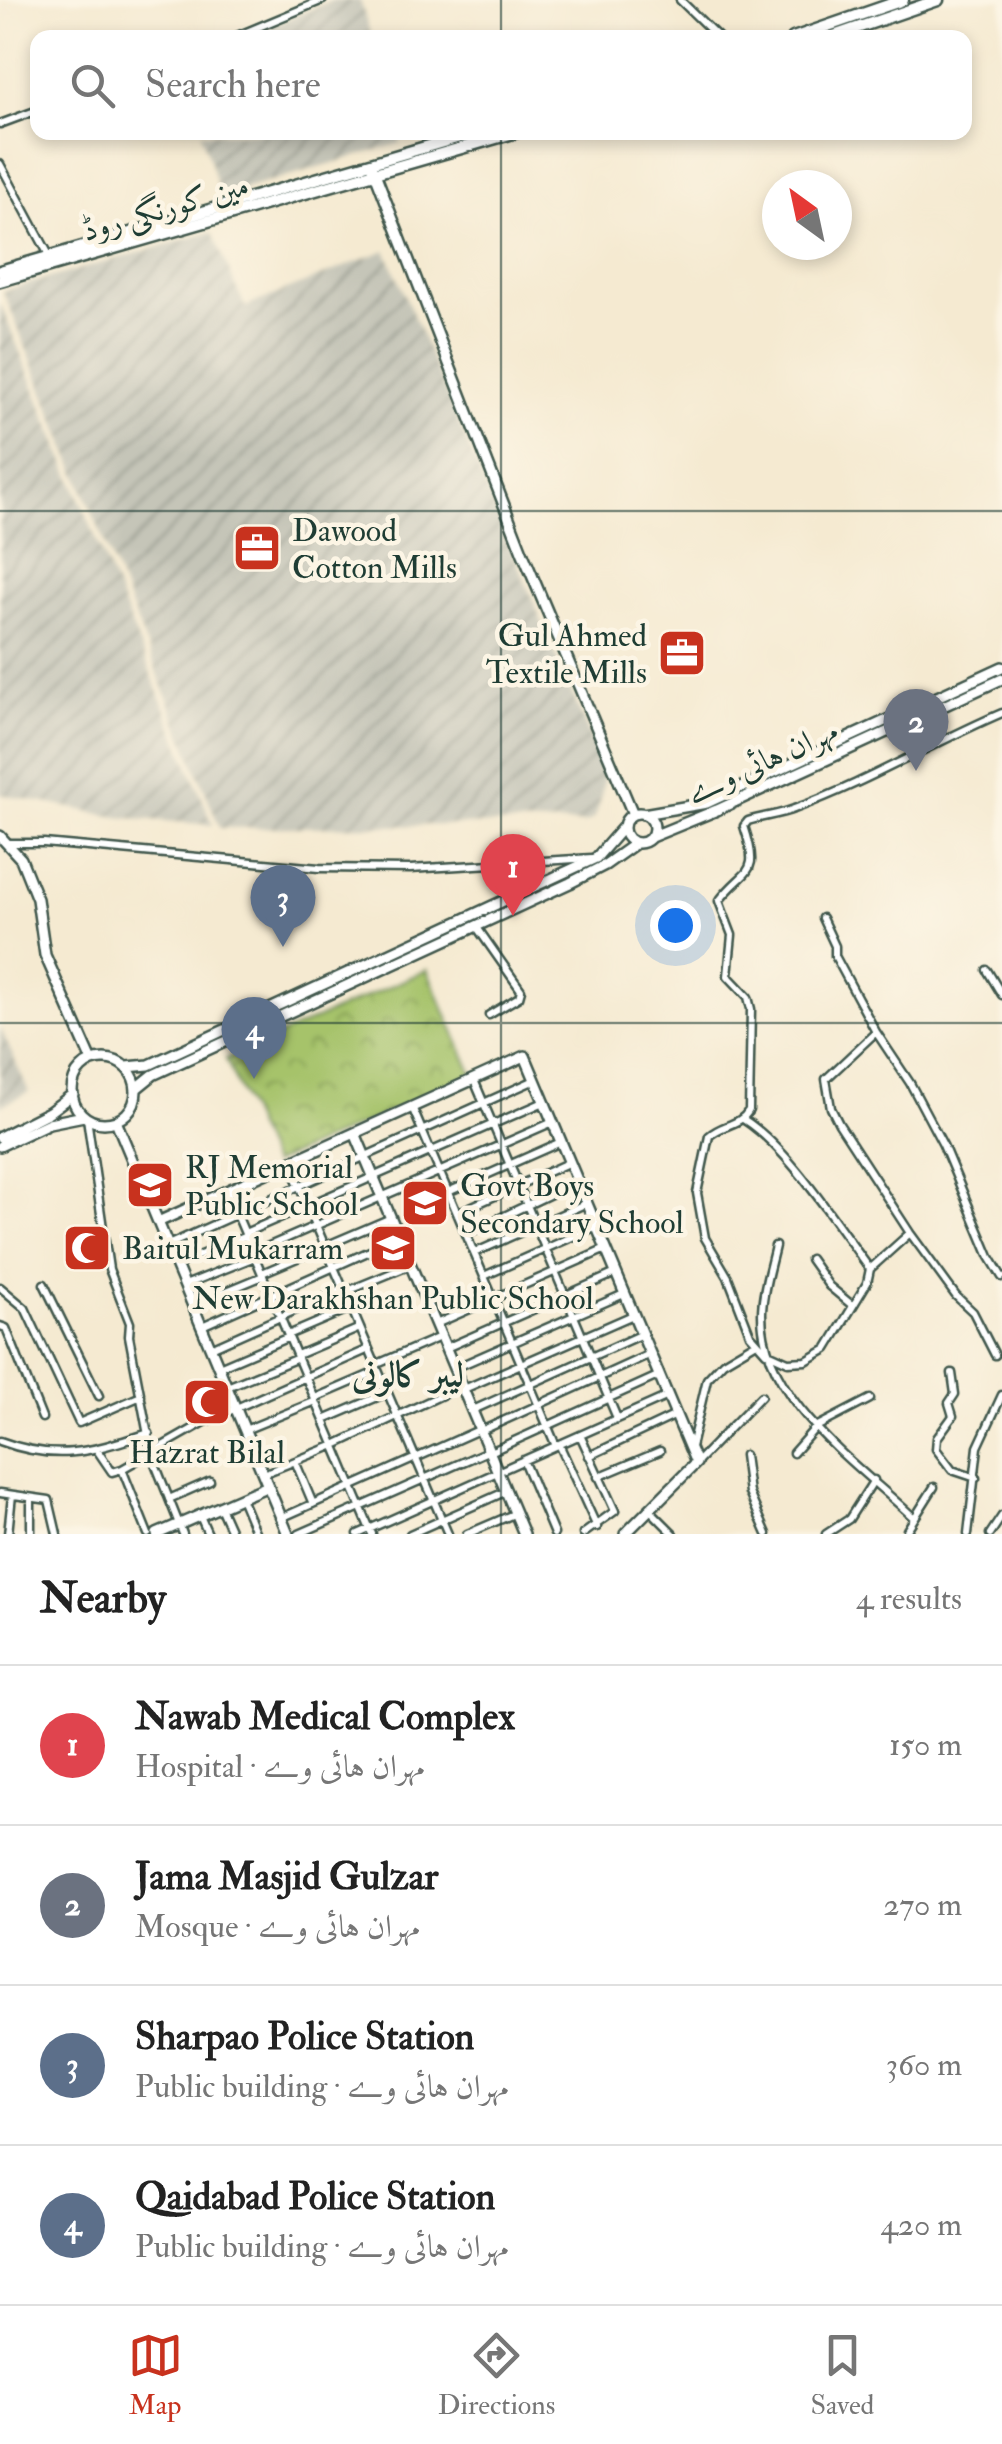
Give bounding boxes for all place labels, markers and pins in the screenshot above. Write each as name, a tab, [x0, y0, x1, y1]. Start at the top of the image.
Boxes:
place label: Dawood Cotton Mills	[292, 511, 457, 588]
office icon: Dawood Cotton Mills	[231, 522, 283, 574]
place label: Gul Ahmed Textile Mills	[486, 616, 647, 693]
office icon: Gul Ahmed Textile Mills	[656, 627, 708, 679]
pin: 2	[884, 688, 948, 771]
pin: 1	[480, 834, 546, 916]
pin: 3	[250, 864, 316, 947]
pin: 4	[222, 996, 286, 1079]
place label: RJ Memorial Public School	[185, 1148, 358, 1225]
school or university icon: RJ Memorial Public School	[124, 1159, 176, 1211]
place label: Govt Boys Secondary School	[460, 1166, 684, 1243]
school or university icon: Govt Boys Secondary School	[399, 1177, 451, 1229]
mosque icon: Baitul Mukarram	[61, 1222, 113, 1274]
school or university icon: New Darakhshan Public School	[367, 1222, 419, 1274]
place label: Baitul Mukarram	[122, 1229, 344, 1269]
place label: New Darakhshan Public School	[192, 1279, 594, 1319]
mosque icon: Hazrat Bilal	[181, 1376, 233, 1428]
place label: Hazrat Bilal	[129, 1433, 285, 1473]

